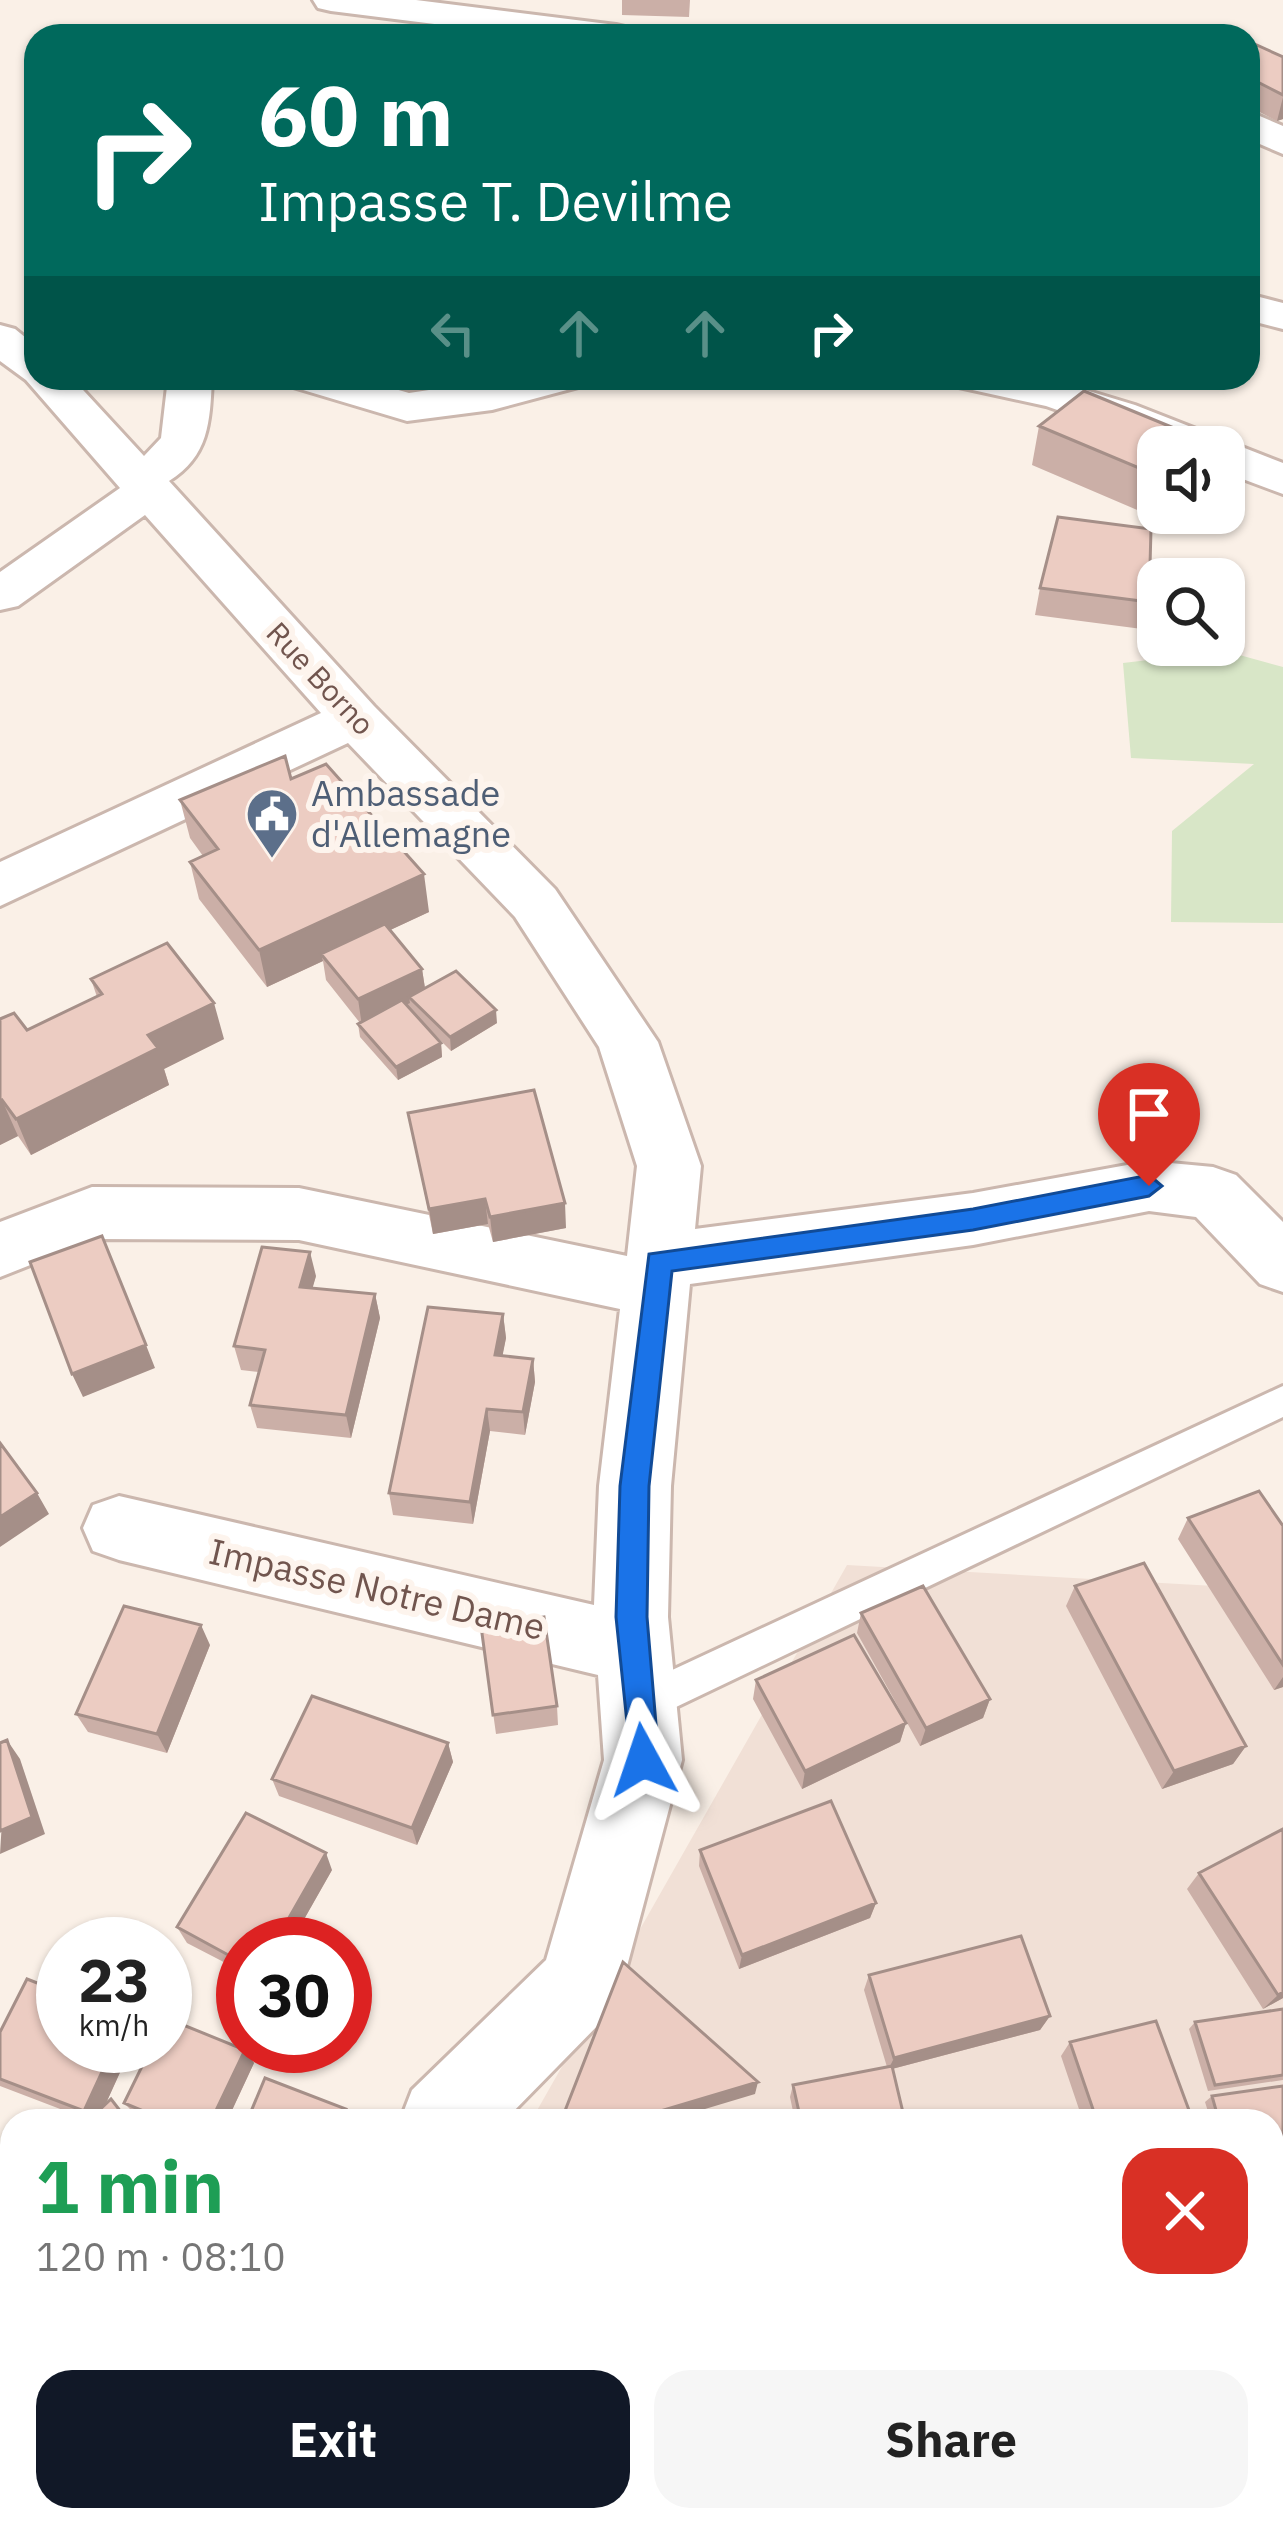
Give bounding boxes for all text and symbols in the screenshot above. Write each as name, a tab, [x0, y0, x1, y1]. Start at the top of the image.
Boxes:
text: 60 m	[258, 60, 454, 169]
icon: right	[60, 72, 216, 228]
text: Impasse T. Devilme	[258, 166, 733, 236]
icon: left	[420, 300, 486, 366]
icon: ahead	[546, 300, 612, 366]
icon: ahead	[672, 300, 738, 366]
icon: right	[798, 300, 864, 366]
map controls	[1137, 426, 1245, 666]
button: sound	[1137, 426, 1245, 534]
button: search	[1137, 558, 1245, 666]
street label: Rue Borno	[259, 613, 383, 743]
place label: Ambassade d'Allemagne	[311, 769, 511, 857]
public building icon: Ambassade d'Allemagne	[244, 786, 300, 860]
pin	[1098, 1063, 1200, 1186]
icon: arrive	[1116, 1081, 1182, 1147]
street label: Impasse Notre Dame	[205, 1527, 550, 1650]
position arrow	[580, 1697, 706, 1823]
speed limit sign: 30	[216, 1917, 372, 2073]
text: 23	[78, 1940, 150, 2019]
text: km/h	[79, 2005, 149, 2044]
text: 1 min	[36, 2139, 224, 2233]
button: close	[1122, 2148, 1248, 2274]
text: 120 m · 08:10	[36, 2231, 286, 2282]
button: Exit	[36, 2370, 630, 2508]
button: Share	[654, 2370, 1248, 2508]

